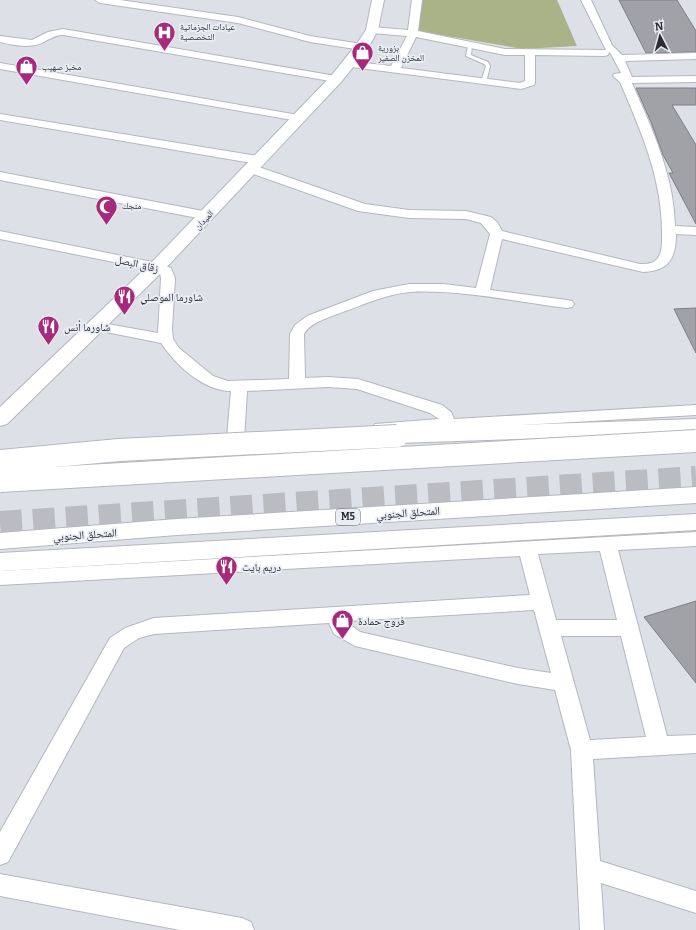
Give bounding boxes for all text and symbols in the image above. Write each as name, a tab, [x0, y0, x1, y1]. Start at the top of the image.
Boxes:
north arrow	[640, 16, 680, 56]
hospital icon: عيادات الجزماتية التخصصية	[151, 19, 177, 52]
text: N	[654, 20, 664, 33]
place label: عيادات الجزماتية التخصصية	[180, 22, 236, 42]
shop icon: بزورية المخزن الصغير	[349, 40, 375, 73]
place label: بزورية المخزن الصغير	[377, 43, 424, 63]
shop icon: مخبز صهيب	[13, 54, 39, 87]
place label: مخبز صهيب	[42, 62, 81, 72]
mosque icon: منجك	[94, 193, 120, 226]
place label: منجك	[122, 201, 141, 211]
street label: الميدان	[193, 208, 216, 232]
street label: زقاق البصل	[114, 253, 160, 275]
restaurant icon: شاورما الموصلي	[112, 284, 138, 317]
place label: شاورما الموصلي	[140, 291, 203, 305]
restaurant icon: شاورما أنس	[35, 314, 61, 347]
place label: شاورما أنس	[64, 320, 110, 334]
street label: المتحلق الجنوبي	[376, 504, 440, 524]
road number: M5	[336, 509, 360, 525]
street label: المتحلق الجنوبي	[53, 526, 117, 546]
restaurant icon: دريم بايت	[214, 554, 240, 587]
place label: دريم بايت	[242, 561, 282, 575]
shop icon: فروج حمادة	[329, 608, 355, 641]
place label: فروج حمادة	[358, 615, 405, 628]

